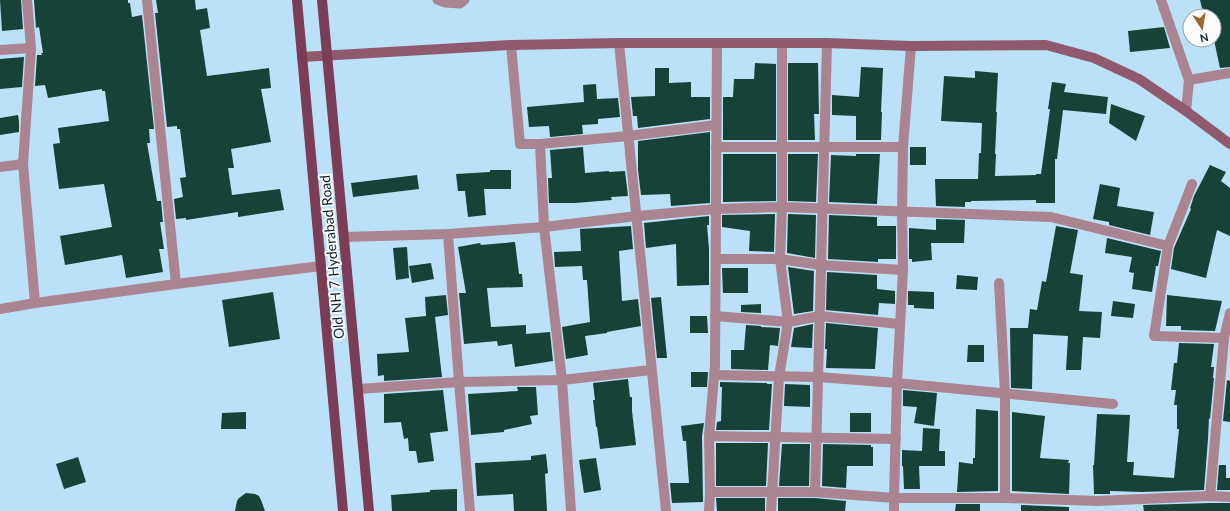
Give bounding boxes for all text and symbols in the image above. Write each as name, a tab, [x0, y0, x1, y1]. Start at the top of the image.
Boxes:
north arrow	[1182, 8, 1222, 48]
text: N	[1199, 31, 1210, 46]
street label: Old NH 7 Hyderabad Road	[316, 174, 347, 340]

